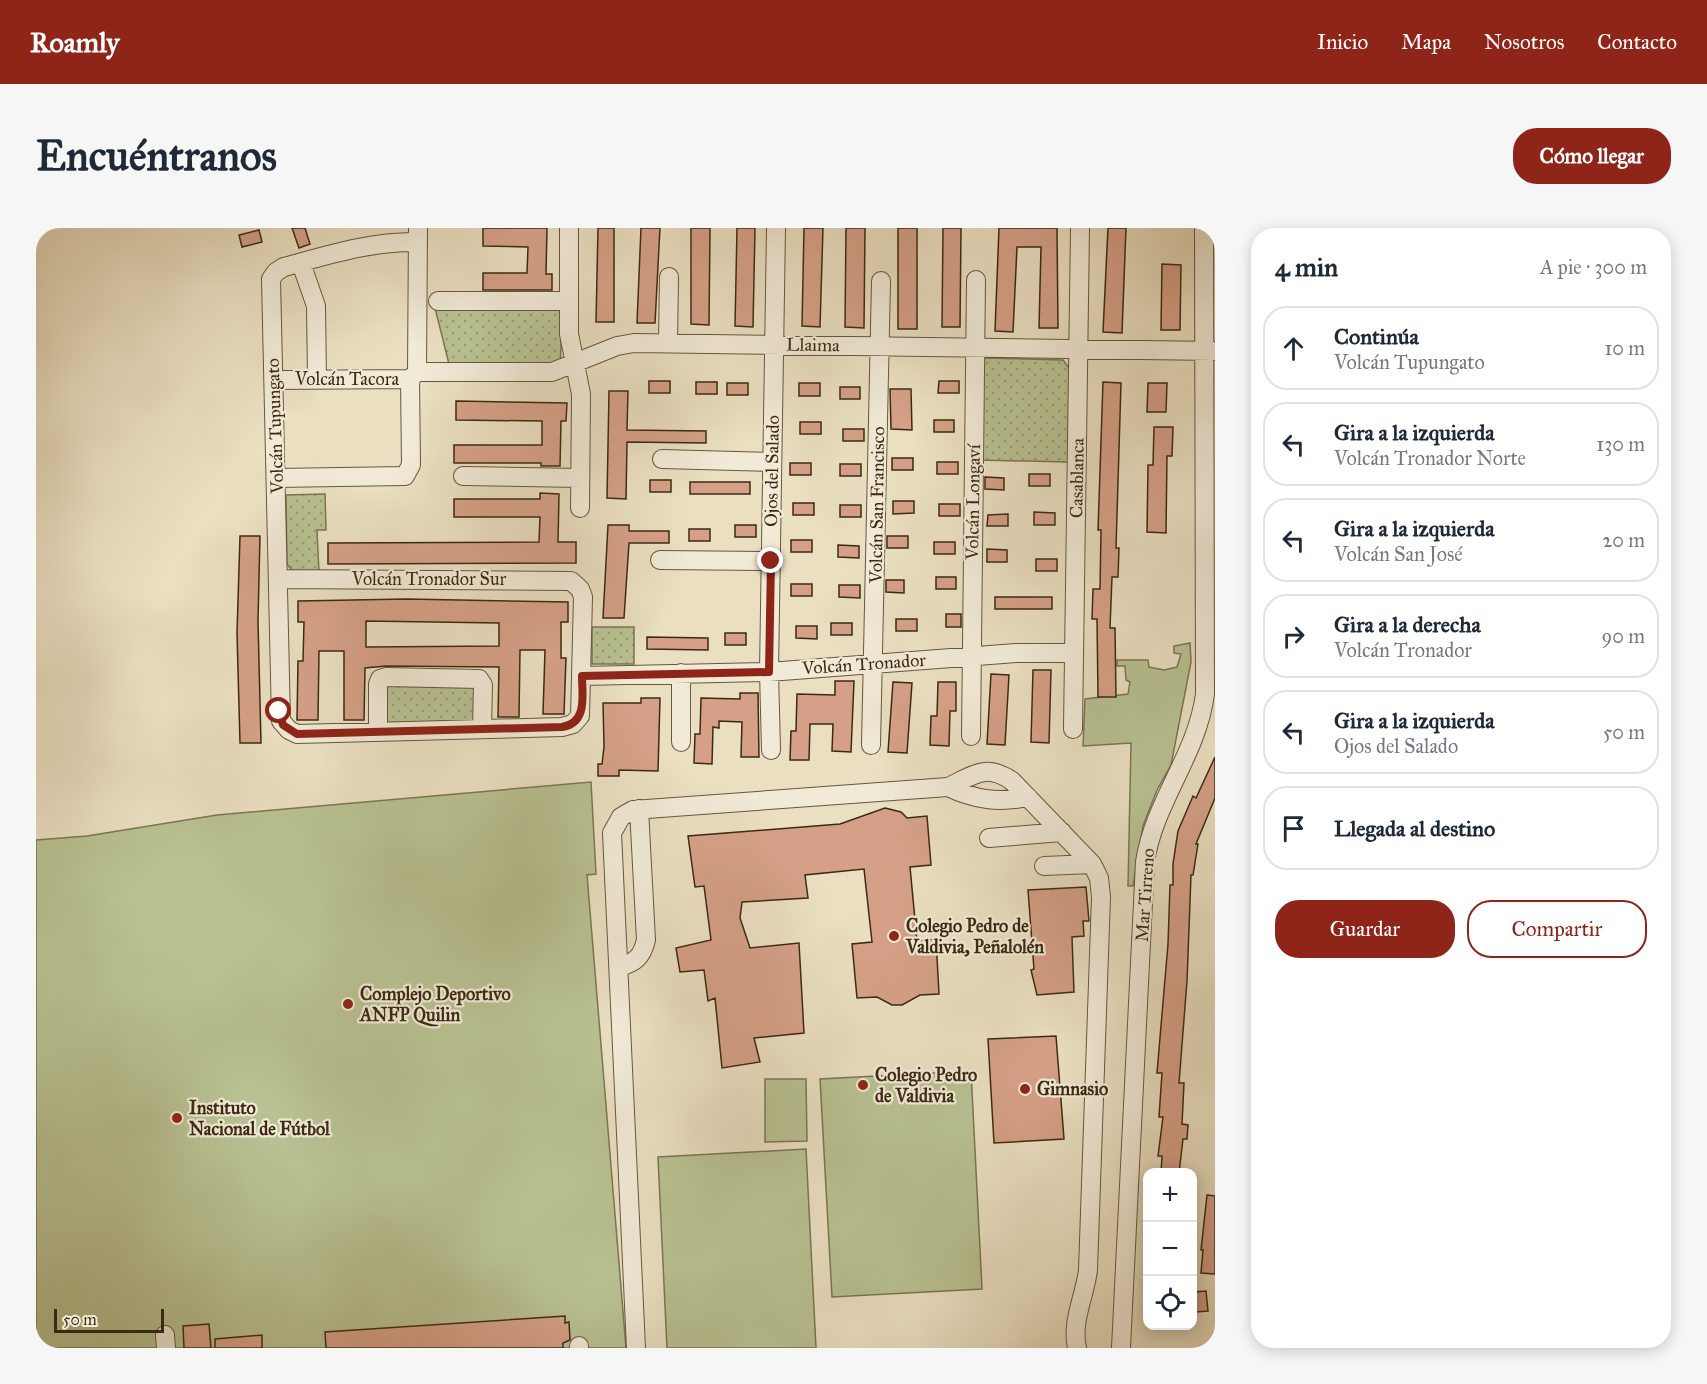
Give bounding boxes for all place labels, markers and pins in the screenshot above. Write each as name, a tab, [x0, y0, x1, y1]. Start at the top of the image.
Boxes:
place label: Colegio Pedro de Valdivia, Peñalolén	[905, 915, 1044, 958]
marker: Colegio Pedro de Valdivia, Peñalolén	[887, 929, 901, 943]
place label: Complejo Deportivo ANFP Quilin	[359, 983, 511, 1027]
marker: Complejo Deportivo ANFP Quilin	[341, 997, 355, 1011]
place label: Colegio Pedro de Valdivia	[875, 1064, 977, 1107]
marker: Colegio Pedro de Valdivia	[856, 1078, 870, 1092]
place label: Gimnasio	[1037, 1078, 1108, 1100]
marker: Gimnasio	[1018, 1082, 1032, 1096]
place label: Instituto Nacional de Fútbol	[189, 1097, 331, 1140]
marker: Instituto Nacional de Fútbol	[170, 1111, 184, 1125]

